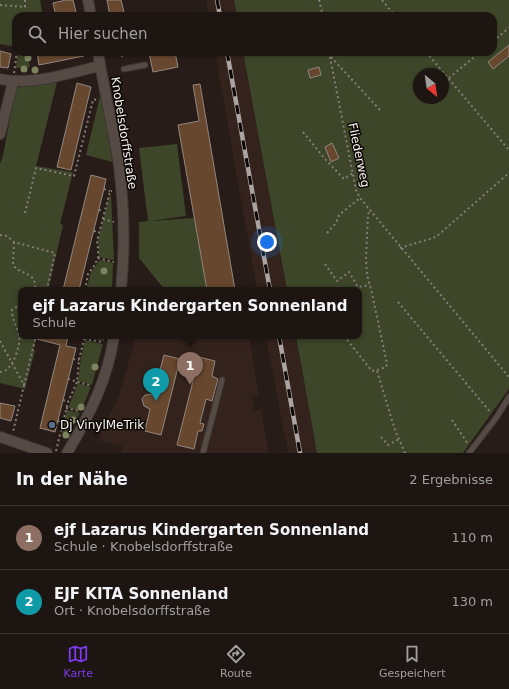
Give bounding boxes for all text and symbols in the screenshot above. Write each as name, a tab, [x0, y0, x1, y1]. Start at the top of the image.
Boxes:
search box	[12, 12, 497, 56]
icon: search	[26, 23, 48, 45]
text: Hier suchen	[58, 25, 147, 43]
north arrow	[413, 68, 449, 104]
street label: Knobelsdorffstraße	[108, 76, 140, 190]
street label: Fliederweg	[345, 121, 373, 189]
your location	[257, 232, 277, 252]
popup	[18, 287, 362, 339]
text: ejf Lazarus Kindergarten Sonnenland	[32, 297, 348, 315]
text: Schule	[32, 315, 76, 330]
pin: 1	[177, 352, 203, 385]
pin: 2	[143, 368, 169, 401]
place label: Dj VinylMeTrik	[60, 418, 144, 432]
marker: Dj VinylMeTrik	[47, 420, 57, 430]
text: In der Nähe	[16, 469, 128, 489]
text: 2 Ergebnisse	[409, 472, 493, 487]
text: ejf Lazarus Kindergarten Sonnenland	[54, 521, 369, 539]
text: 1	[24, 530, 34, 545]
text: 110 m	[451, 530, 493, 545]
text: Schule · Knobelsdorffstraße	[54, 539, 233, 554]
text: EJF KITA Sonnenland	[54, 585, 228, 603]
text: 2	[24, 594, 34, 609]
text: 130 m	[451, 594, 493, 609]
text: Ort · Knobelsdorffstraße	[54, 603, 210, 618]
tab: Karte	[64, 643, 93, 680]
tab: Route	[220, 643, 252, 680]
tab: Gespeichert	[379, 643, 445, 680]

